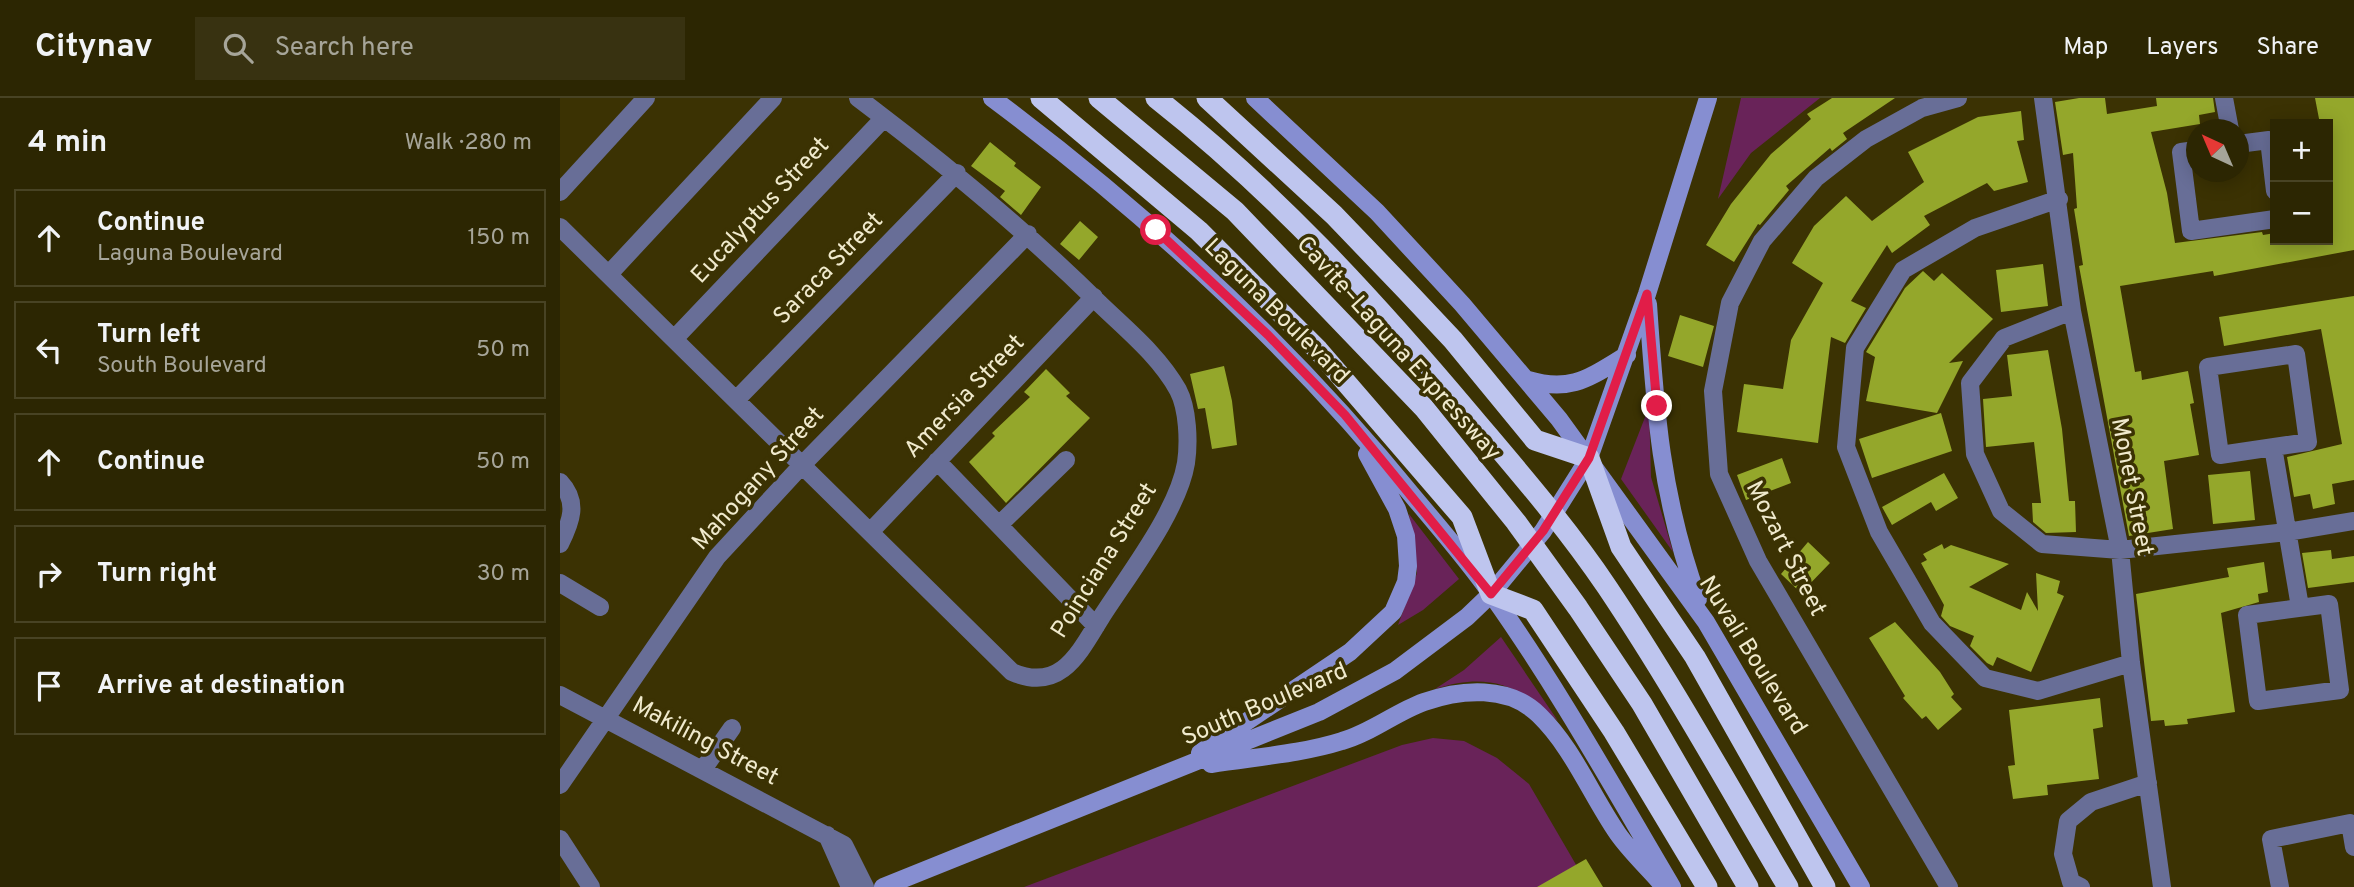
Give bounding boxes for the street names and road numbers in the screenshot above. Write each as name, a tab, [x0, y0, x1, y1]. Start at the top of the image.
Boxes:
street label: Eucalyptus Street	[685, 131, 837, 291]
street label: Saraca Street	[768, 206, 890, 332]
street label: Cavite–Laguna Expressway	[1289, 230, 1507, 468]
street label: Laguna Boulevard	[1197, 233, 1355, 391]
street label: Amersia Street	[898, 329, 1032, 465]
street label: Mahogany Street	[687, 401, 831, 557]
street label: Monet Street	[2103, 415, 2159, 559]
street label: Mozart Street	[1738, 476, 1832, 622]
street label: Poinciana Street	[1045, 478, 1165, 644]
street label: Nuvali Boulevard	[1691, 571, 1813, 741]
street label: South Boulevard	[1178, 657, 1352, 753]
street label: Makiling Street	[627, 691, 783, 793]

